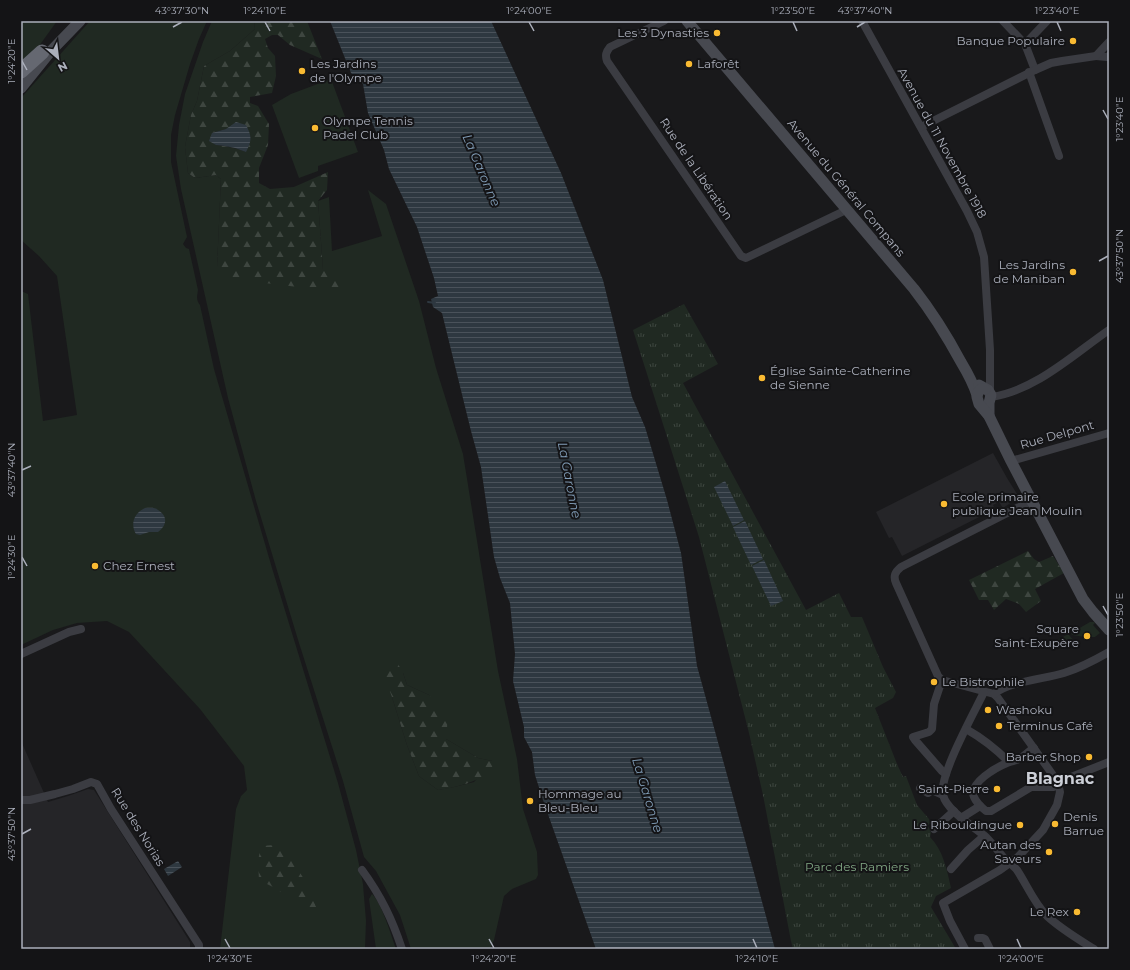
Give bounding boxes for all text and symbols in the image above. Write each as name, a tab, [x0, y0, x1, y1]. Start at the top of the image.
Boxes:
text: 43°37'30"N	[155, 4, 209, 17]
text: 1°24'10"E	[243, 4, 287, 17]
text: 1°24'00"E	[506, 4, 552, 17]
text: 1°23'50"E	[771, 4, 815, 17]
text: 43°37'40"N	[838, 4, 892, 17]
text: 1°23'40"E	[1035, 4, 1080, 17]
place label: Les 3 Dynasties	[617, 25, 709, 40]
marker: Les 3 Dynasties	[712, 28, 722, 38]
place label: Banque Populaire	[957, 33, 1065, 48]
marker: Banque Populaire	[1068, 36, 1078, 46]
text: 1°24'20"E	[5, 38, 18, 83]
north arrow	[38, 38, 78, 78]
place label: Les Jardins de l'Olympe	[310, 56, 382, 85]
place label: Laforêt	[697, 56, 740, 71]
text: N	[55, 59, 70, 75]
marker: Laforêt	[684, 59, 694, 69]
street label: Avenue du 11 Novembre 1918	[895, 65, 990, 221]
marker: Les Jardins de l'Olympe	[297, 66, 307, 76]
text: 1°23'40"E	[1113, 96, 1126, 141]
place label: Olympe Tennis Padel Club	[323, 113, 413, 142]
street label: Rue de la Libération	[657, 115, 736, 223]
street label: Avenue du Général Compans	[784, 116, 908, 260]
marker: Olympe Tennis Padel Club	[310, 123, 320, 133]
water label: La Garonne	[460, 131, 505, 209]
text: 43°37'50"N	[1113, 229, 1126, 283]
place label: Les Jardins de Maniban	[993, 257, 1065, 286]
marker: Les Jardins de Maniban	[1068, 267, 1078, 277]
place label: Église Sainte-Catherine de Sienne	[770, 363, 910, 392]
marker: Église Sainte-Catherine de Sienne	[757, 373, 767, 383]
street label: Rue Delpont	[1018, 417, 1096, 452]
water label: La Garonne	[555, 441, 585, 520]
text: 43°37'40"N	[5, 443, 18, 497]
place label: Ecole primaire publique Jean Moulin	[952, 489, 1082, 518]
marker: Ecole primaire publique Jean Moulin	[939, 499, 949, 509]
text: 1°24'30"E	[5, 534, 18, 579]
place label: Chez Ernest	[103, 558, 175, 573]
marker: Chez Ernest	[90, 561, 100, 571]
text: 1°23'50"E	[1113, 593, 1126, 637]
place label: Square Saint-Exupère	[994, 621, 1079, 650]
marker: Square Saint-Exupère	[1082, 631, 1092, 641]
place label: Le Bistrophile	[942, 674, 1025, 689]
marker: Le Bistrophile	[929, 677, 939, 687]
place label: Washoku	[996, 702, 1052, 717]
marker: Washoku	[983, 705, 993, 715]
place label: Terminus Café	[1007, 718, 1093, 733]
marker: Terminus Café	[994, 721, 1004, 731]
place label: Barber Shop	[1006, 749, 1081, 764]
marker: Barber Shop	[1084, 752, 1094, 762]
water label: La Garonne	[629, 756, 667, 834]
district label: Blagnac	[1026, 769, 1095, 788]
place label: Saint-Pierre	[918, 781, 989, 796]
marker: Saint-Pierre	[992, 784, 1002, 794]
street label: Rue des Norias	[108, 785, 169, 869]
place label: Hommage au Bleu-Bleu	[538, 786, 622, 815]
marker: Hommage au Bleu-Bleu	[525, 796, 535, 806]
text: 43°37'50"N	[5, 807, 18, 861]
place label: Denis Barrue	[1063, 809, 1104, 838]
place label: Le Ribouldingue	[913, 817, 1012, 832]
marker: Denis Barrue	[1050, 819, 1060, 829]
marker: Le Ribouldingue	[1015, 820, 1025, 830]
place label: Autan des Saveurs	[980, 837, 1041, 866]
marker: Autan des Saveurs	[1044, 847, 1054, 857]
park label: Parc des Ramiers	[805, 859, 909, 874]
place label: Le Rex	[1029, 904, 1070, 919]
marker: Le Rex	[1072, 907, 1082, 917]
text: 1°24'30"E	[208, 952, 253, 965]
text: 1°24'20"E	[472, 952, 517, 965]
text: 1°24'10"E	[735, 952, 779, 965]
text: 1°24'00"E	[998, 952, 1044, 965]

